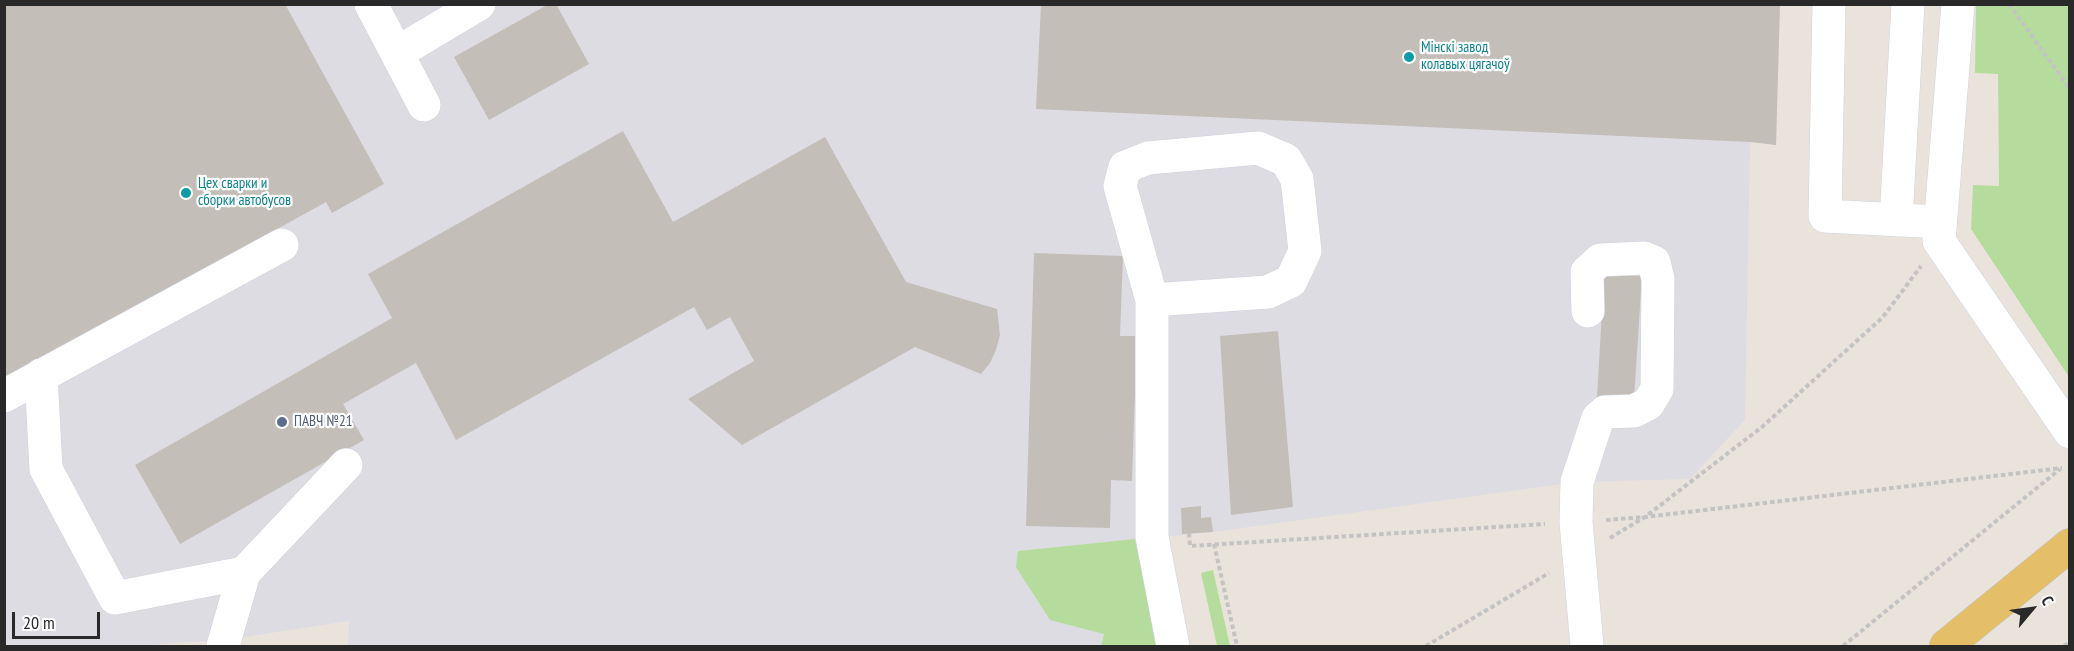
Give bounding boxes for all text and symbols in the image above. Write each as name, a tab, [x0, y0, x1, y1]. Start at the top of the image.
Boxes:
place label: Мінскі завод колавых цягачоў	[1421, 39, 1510, 74]
marker: Мінскі завод колавых цягачоў	[1402, 50, 1416, 64]
place label: Цех сварки и сборки автобусов	[198, 175, 291, 210]
marker: Цех сварки и сборки автобусов	[179, 186, 193, 200]
place label: ПАВЧ №21	[294, 413, 352, 431]
marker: ПАВЧ №21	[275, 415, 289, 429]
north arrow	[2002, 579, 2062, 639]
text: С	[2037, 592, 2058, 608]
scale bar	[15, 600, 104, 638]
text: 20 m	[23, 611, 55, 634]

